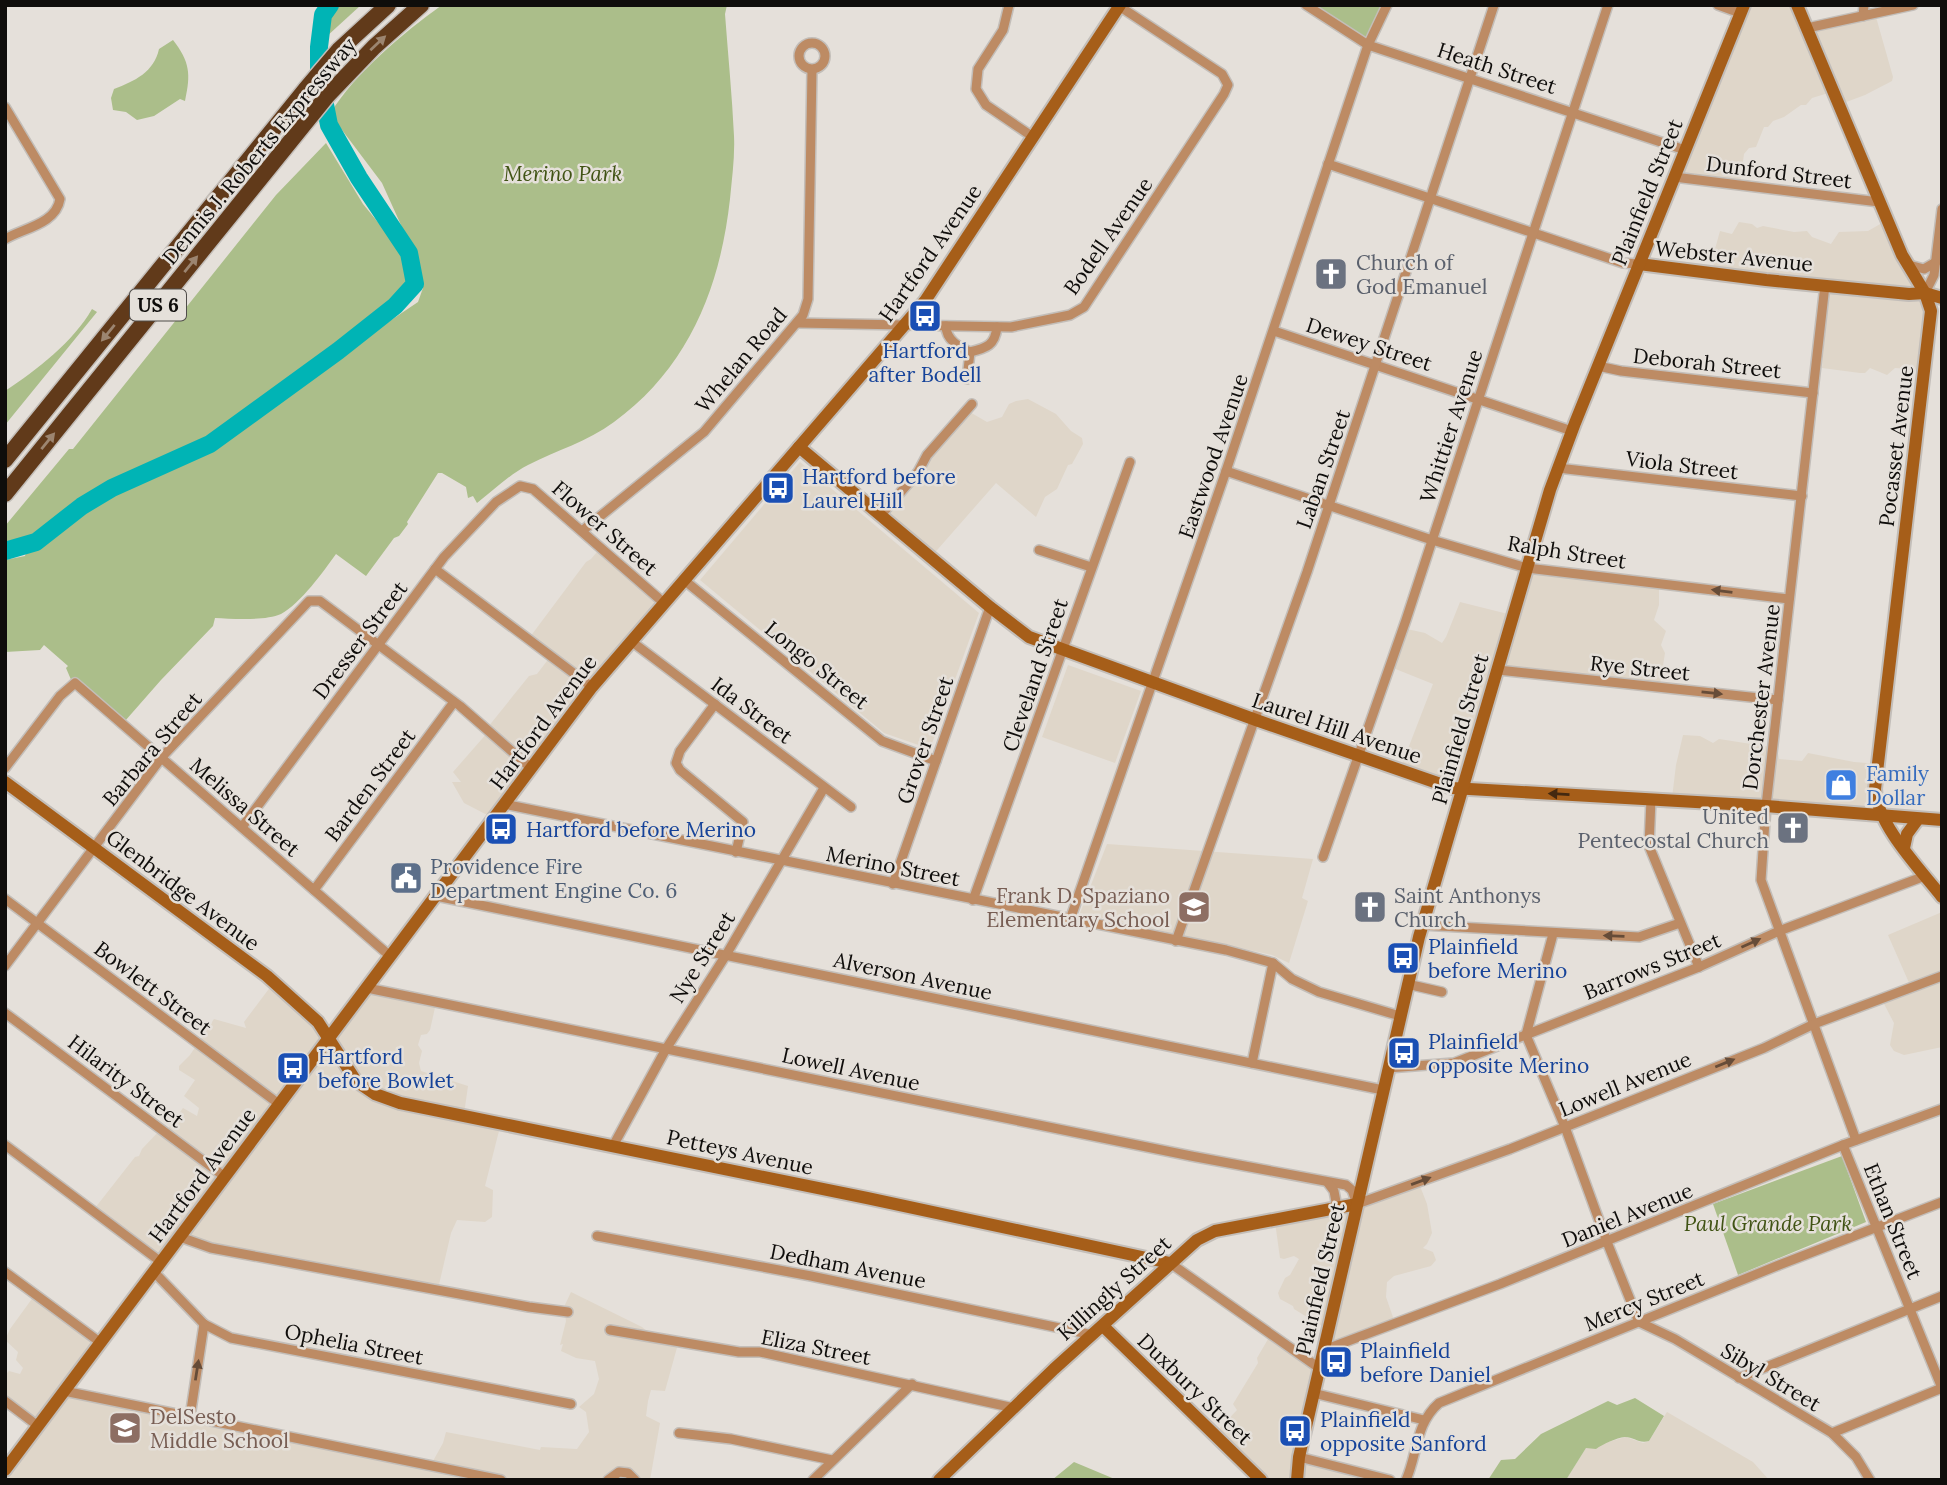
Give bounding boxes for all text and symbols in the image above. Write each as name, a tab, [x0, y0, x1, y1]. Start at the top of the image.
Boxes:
street label: Dennis J. Roberts Expressway	[156, 32, 362, 270]
one-way arrow	[369, 35, 387, 51]
street label: Heath Street	[1434, 36, 1561, 100]
street label: Plainfield Street	[1605, 114, 1689, 269]
street label: Dunford Street	[1705, 150, 1854, 194]
park label: Merino Park	[504, 160, 622, 187]
street label: Bodell Avenue	[1058, 172, 1158, 300]
street label: Hartford Avenue	[872, 179, 988, 327]
street label: Webster Avenue	[1654, 234, 1814, 278]
place label: Church of God Emanuel	[1356, 249, 1487, 300]
one-way arrow	[184, 255, 199, 273]
church icon: Church of God Emanuel	[1312, 255, 1350, 293]
road number: US 6	[130, 290, 186, 320]
bus stop icon: Hartford after Bodell	[906, 297, 944, 335]
street label: Whelan Road	[689, 302, 793, 418]
street label: Dewey Street	[1303, 311, 1436, 377]
one-way arrow	[101, 325, 116, 342]
place label: Hartford after Bodell	[868, 337, 982, 388]
street label: Deborah Street	[1632, 342, 1783, 384]
street label: Whittier Avenue	[1413, 346, 1489, 506]
street label: Pocasset Avenue	[1873, 364, 1919, 528]
street label: Eastwood Avenue	[1172, 370, 1254, 542]
street label: Laban Street	[1290, 405, 1356, 532]
one-way arrow	[40, 432, 55, 449]
street label: Viola Street	[1623, 445, 1741, 485]
place label: Hartford before Laurel Hill	[802, 463, 956, 514]
bus stop icon: Hartford before Laurel Hill	[759, 469, 797, 507]
street label: Flower Street	[547, 475, 664, 582]
street label: Ralph Street	[1506, 529, 1629, 575]
street label: Dresser Street	[307, 575, 414, 704]
one-way arrow	[1710, 585, 1732, 596]
street label: Cleveland Street	[996, 594, 1074, 755]
street label: Dorchester Avenue	[1736, 602, 1786, 792]
street label: Longo Street	[760, 615, 875, 716]
street label: Hartford Avenue	[483, 649, 603, 795]
street label: Rye Street	[1589, 649, 1692, 687]
street label: Plainfield Street	[1426, 650, 1495, 808]
street label: Ida Street	[706, 671, 799, 750]
street label: Grover Street	[891, 672, 960, 807]
street label: Barbara Street	[96, 686, 208, 812]
street label: Laurel Hill Avenue	[1249, 686, 1425, 770]
one-way arrow	[1701, 688, 1723, 699]
street label: Barden Street	[319, 722, 422, 847]
street label: Melissa Street	[184, 752, 306, 863]
place label: Family Dollar	[1866, 760, 1929, 811]
shop icon: Family Dollar	[1822, 766, 1860, 804]
one-way arrow	[1547, 788, 1569, 799]
place label: United Pentecostal Church	[1577, 803, 1769, 854]
church icon: United Pentecostal Church	[1774, 809, 1812, 847]
bus stop icon: Hartford before Merino	[482, 810, 520, 848]
place label: Hartford before Merino	[526, 816, 756, 843]
street label: Glenbridge Avenue	[101, 823, 265, 957]
street label: Merino Street	[824, 840, 963, 892]
place label: Providence Fire Department Engine Co. 6	[430, 853, 677, 904]
public building icon: Providence Fire Department Engine Co. 6	[387, 859, 425, 897]
place label: Frank D. Spaziano Elementary School	[986, 882, 1170, 933]
place label: Saint Anthonys Church	[1394, 882, 1541, 933]
school or university icon: Frank D. Spaziano Elementary School	[1175, 888, 1213, 926]
church icon: Saint Anthonys Church	[1351, 888, 1389, 926]
street label: Nye Street	[663, 905, 741, 1008]
street label: Barrows Street	[1579, 926, 1725, 1006]
one-way arrow	[1603, 931, 1625, 942]
place label: Plainfield before Merino	[1428, 933, 1567, 984]
street label: Bowlett Street	[89, 935, 218, 1042]
one-way arrow	[1741, 937, 1761, 949]
bus stop icon: Plainfield before Merino	[1384, 939, 1422, 977]
street label: Alverson Avenue	[830, 946, 995, 1006]
place label: Plainfield opposite Merino	[1428, 1028, 1589, 1079]
street label: Hilarity Street	[63, 1029, 190, 1134]
bus stop icon: Plainfield opposite Merino	[1385, 1034, 1423, 1072]
street label: Lowell Avenue	[780, 1041, 922, 1097]
place label: Hartford before Bowlet	[318, 1043, 455, 1094]
street label: Lowell Avenue	[1555, 1045, 1695, 1123]
bus stop icon: Hartford before Bowlet	[274, 1049, 312, 1087]
one-way arrow	[1714, 1058, 1735, 1069]
street label: Hartford Avenue	[142, 1102, 262, 1248]
street label: Petteys Avenue	[664, 1123, 816, 1181]
street label: Ethan Street	[1858, 1159, 1929, 1284]
one-way arrow	[1411, 1175, 1432, 1186]
street label: Daniel Avenue	[1558, 1176, 1696, 1254]
street label: Plainfield Street	[1289, 1199, 1351, 1358]
park label: Paul Grande Park	[1684, 1210, 1852, 1237]
street label: Killingly Street	[1051, 1229, 1177, 1346]
street label: Dedham Avenue	[768, 1238, 928, 1294]
street label: Mercy Street	[1580, 1264, 1709, 1337]
street label: Ophelia Street	[282, 1317, 426, 1371]
street label: Eliza Street	[759, 1323, 874, 1371]
street label: Duxbury Street	[1132, 1327, 1259, 1451]
place label: Plainfield before Daniel	[1360, 1337, 1491, 1388]
street label: Sibyl Street	[1716, 1337, 1826, 1418]
bus stop icon: Plainfield before Daniel	[1317, 1343, 1355, 1381]
one-way arrow	[192, 1359, 203, 1381]
place label: DelSesto Middle School	[150, 1403, 289, 1454]
place label: Plainfield opposite Sanford	[1320, 1406, 1487, 1457]
school or university icon: DelSesto Middle School	[106, 1409, 144, 1447]
bus stop icon: Plainfield opposite Sanford	[1276, 1412, 1314, 1450]

